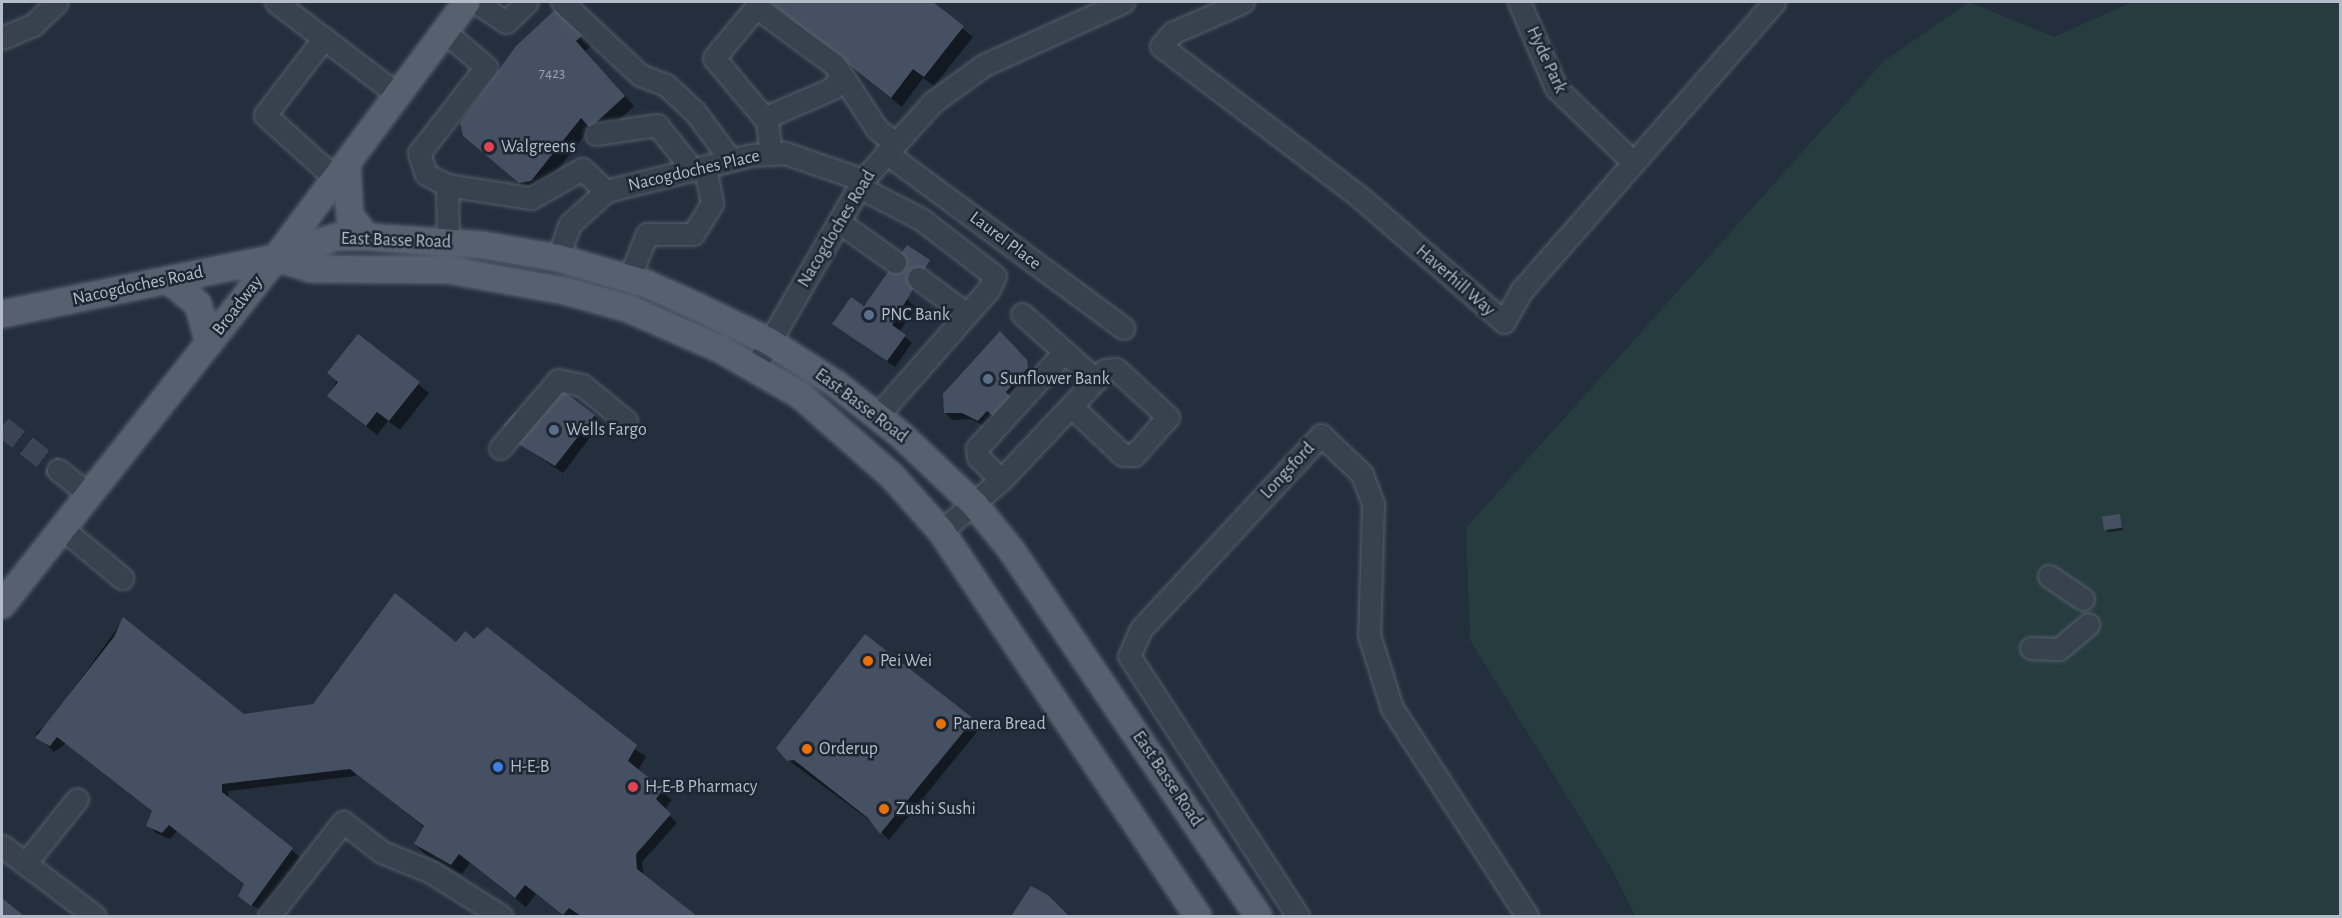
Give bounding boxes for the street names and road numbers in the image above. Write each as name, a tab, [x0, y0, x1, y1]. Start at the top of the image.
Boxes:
street label: Hyde Park	[1521, 23, 1571, 97]
street label: Nacogdoches Place	[626, 145, 762, 197]
street label: Nacogdoches Road	[794, 166, 880, 292]
street label: Laurel Place	[965, 207, 1045, 275]
street label: East Basse Road	[340, 228, 452, 254]
street label: Haverhill Way	[1411, 241, 1499, 321]
street label: Nacogdoches Road	[71, 262, 205, 310]
street label: Broadway	[208, 272, 268, 340]
street label: East Basse Road	[810, 364, 912, 448]
street label: Longsford	[1256, 438, 1320, 504]
street label: East Basse Road	[1127, 727, 1207, 831]

